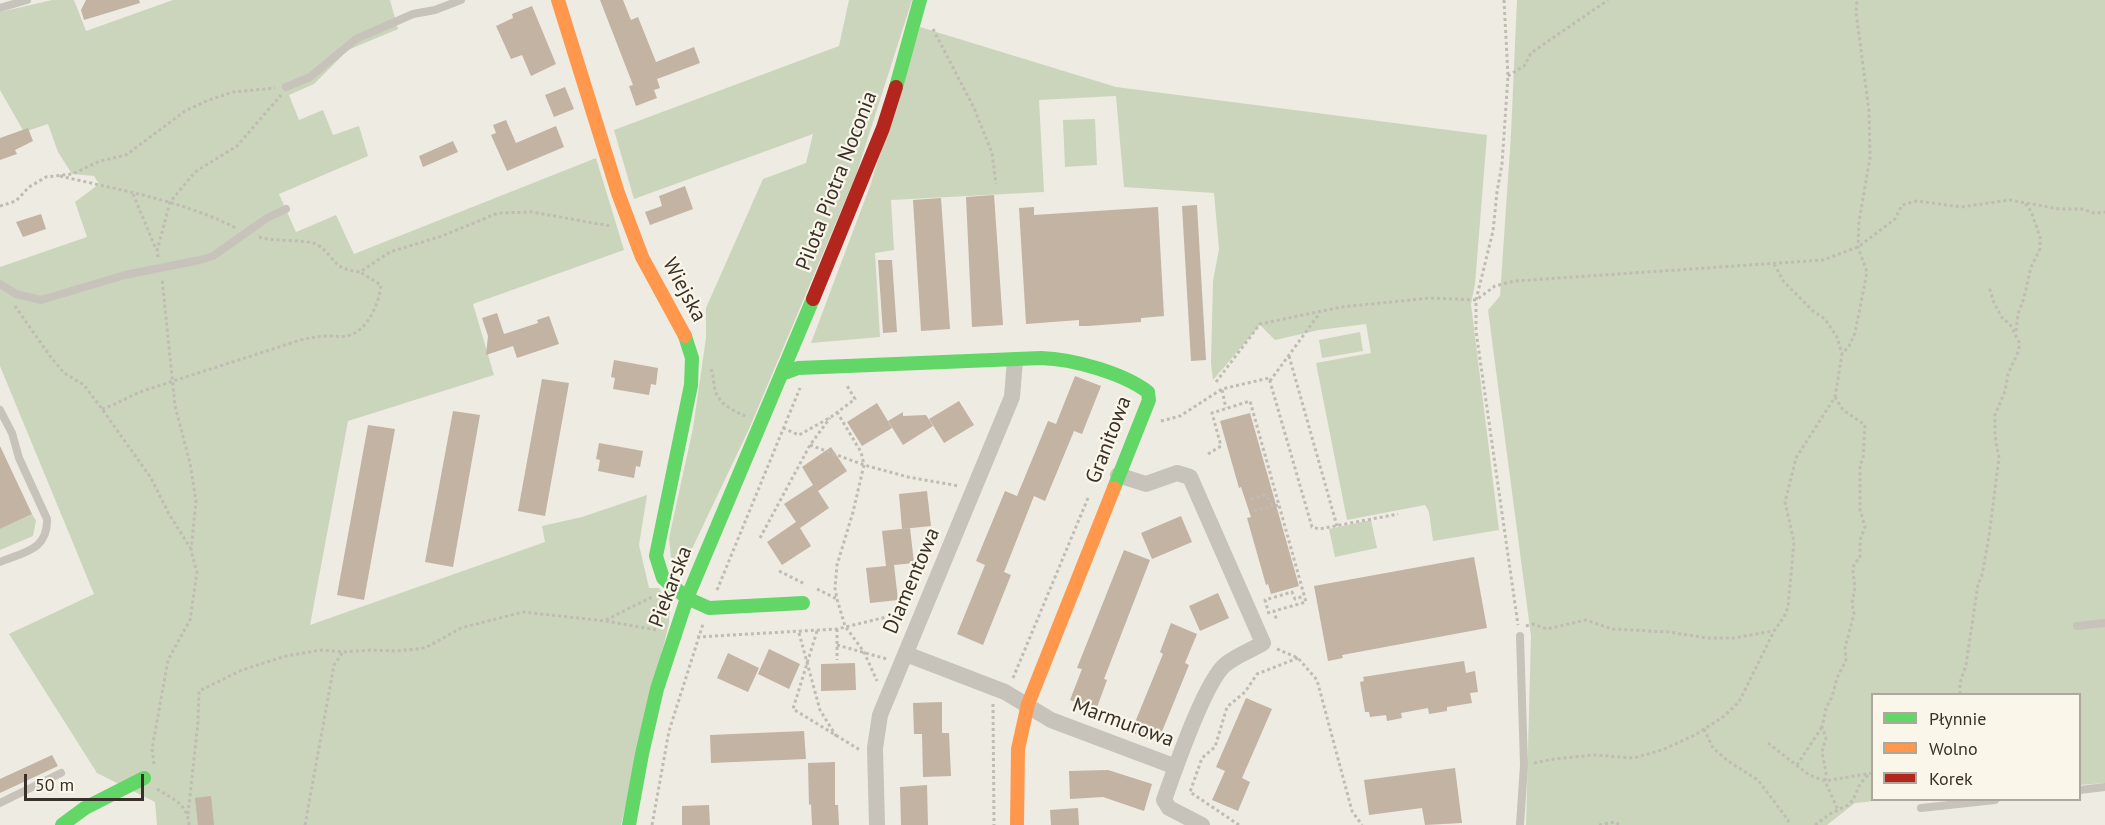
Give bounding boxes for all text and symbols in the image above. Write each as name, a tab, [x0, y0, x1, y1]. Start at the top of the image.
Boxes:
street label: Pilota Piotra Noconia	[791, 88, 883, 274]
street label: Wiejska	[657, 254, 711, 326]
street label: Granitowa	[1081, 393, 1137, 487]
street label: Diamentowa	[878, 524, 946, 638]
street label: Piekarska	[644, 543, 698, 631]
street label: Marmurowa	[1069, 693, 1177, 753]
legend	[1871, 693, 2081, 801]
text: Płynnie	[1929, 707, 1986, 730]
text: Wolno	[1929, 737, 1978, 760]
scale bar	[27, 762, 147, 800]
text: Korek	[1929, 767, 1973, 790]
text: 50 m	[35, 773, 74, 796]

